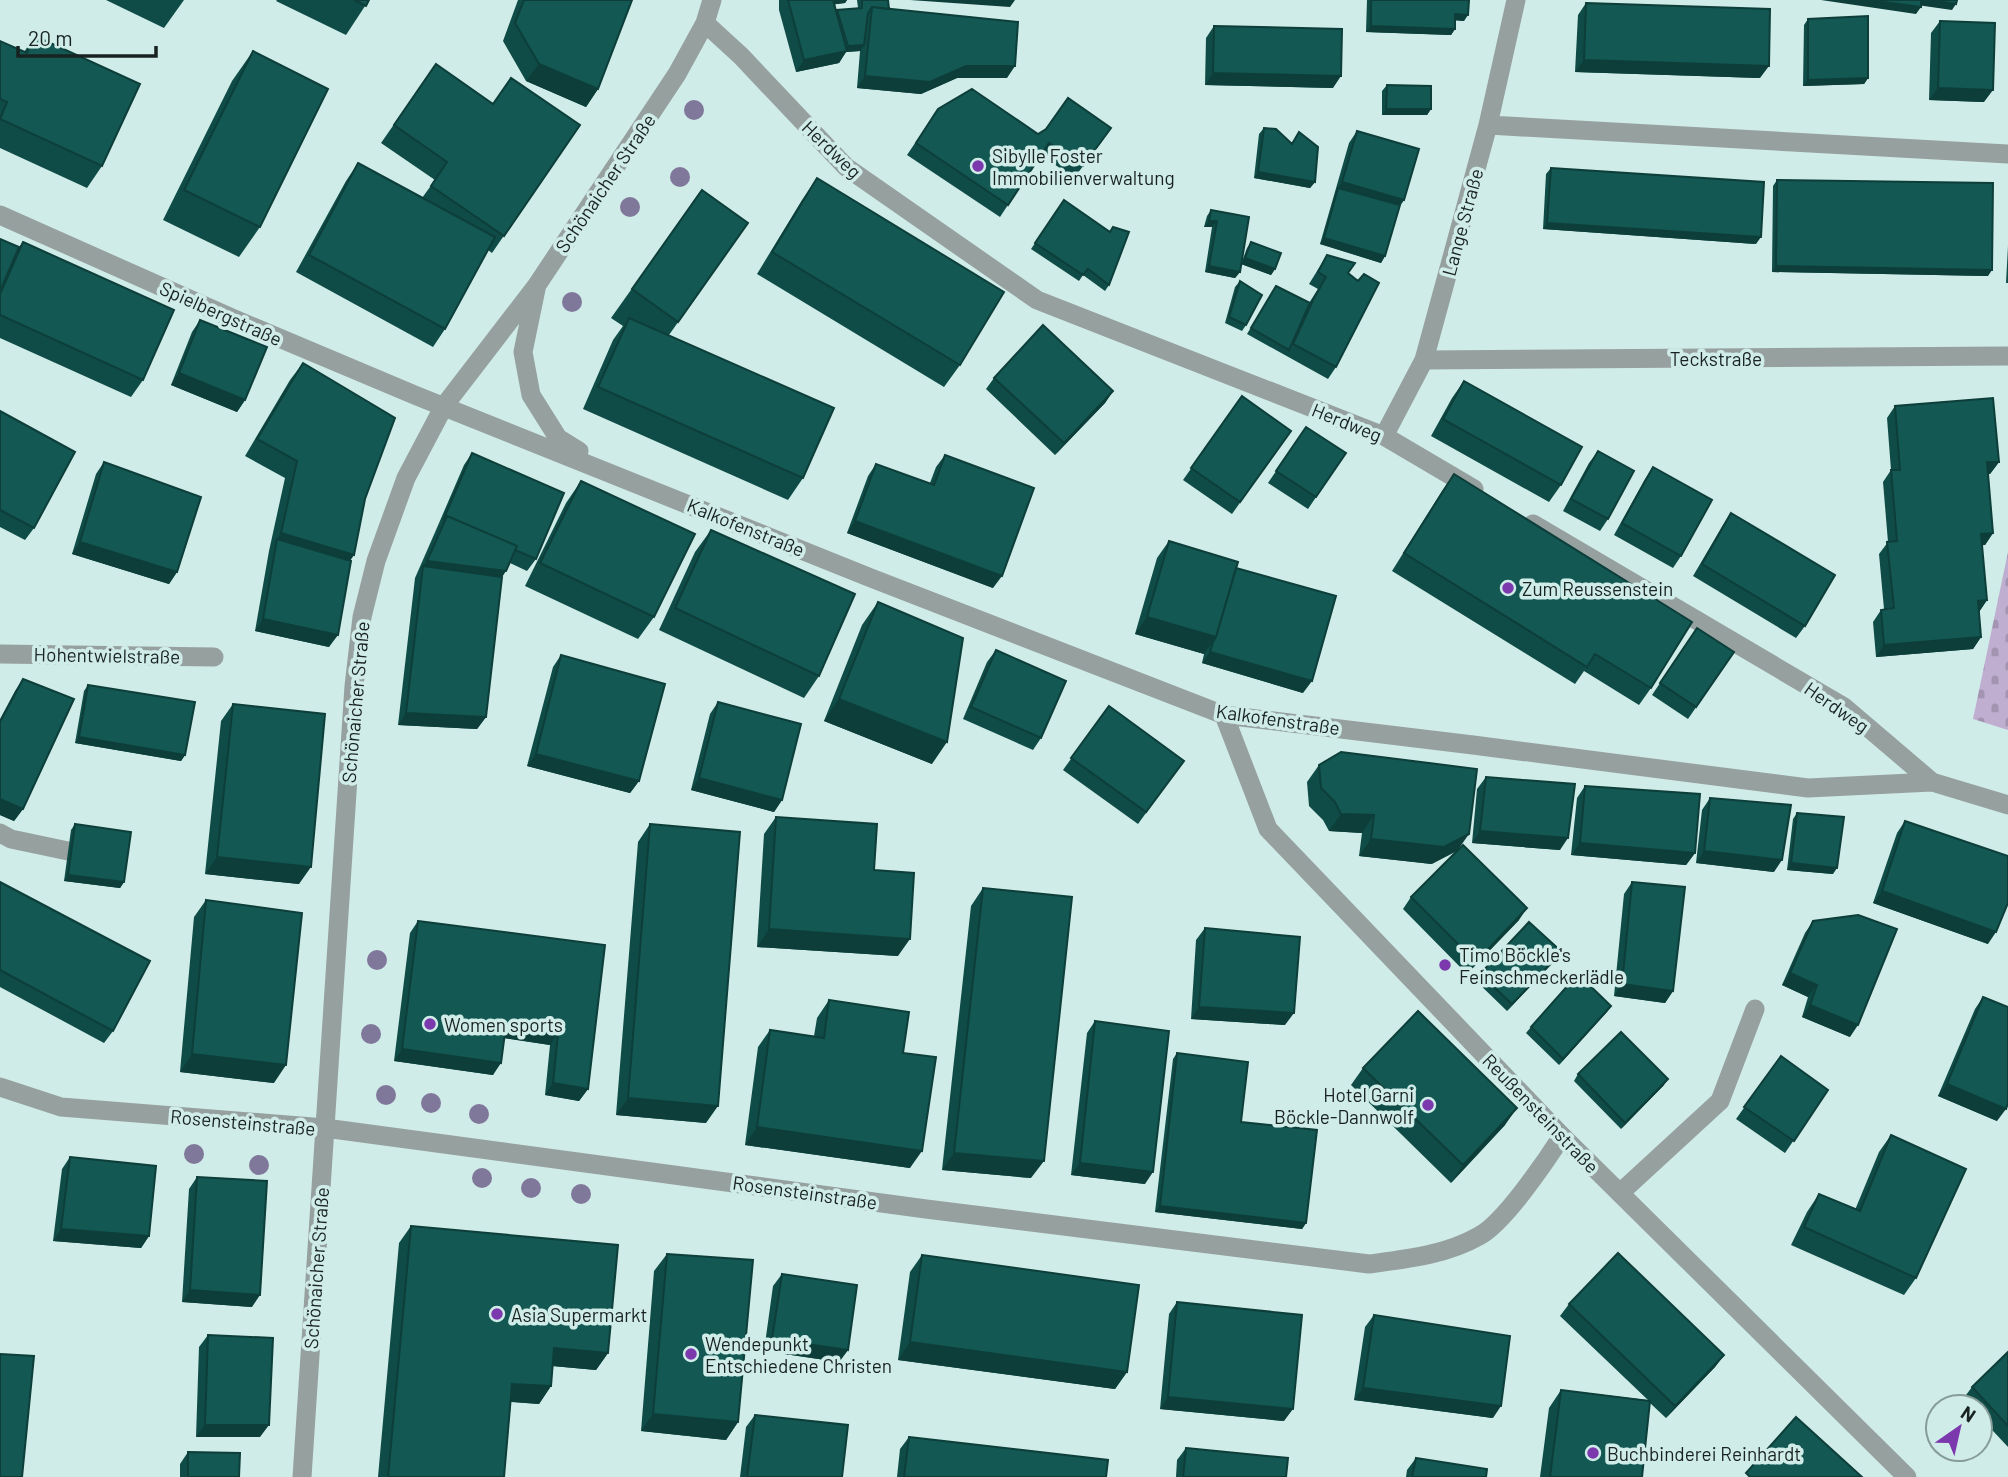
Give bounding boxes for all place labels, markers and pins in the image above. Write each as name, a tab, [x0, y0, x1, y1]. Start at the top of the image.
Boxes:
place label: Sibylle Foster Immobilienverwaltung	[992, 144, 1175, 189]
marker: Sibylle Foster Immobilienverwaltung	[970, 158, 986, 174]
place label: Zum Reussenstein	[1522, 577, 1673, 600]
marker: Zum Reussenstein	[1500, 580, 1516, 596]
place label: Timo Böckle's Feinschmeckerlädle	[1459, 943, 1624, 988]
marker: Timo Böckle's Feinschmeckerlädle	[1437, 957, 1453, 973]
place label: Women sports	[444, 1013, 563, 1036]
marker: Women sports	[422, 1016, 438, 1032]
place label: Hotel Garni Böckle-Dannwolf	[1274, 1083, 1414, 1128]
marker: Hotel Garni Böckle-Dannwolf	[1420, 1097, 1436, 1113]
place label: Asia Supermarkt	[511, 1303, 647, 1326]
marker: Asia Supermarkt	[489, 1306, 505, 1322]
place label: Wendepunkt Entschiedene Christen	[705, 1332, 892, 1377]
marker: Wendepunkt Entschiedene Christen	[683, 1346, 699, 1362]
place label: Buchbinderei Reinhardt	[1607, 1442, 1801, 1465]
marker: Buchbinderei Reinhardt	[1585, 1445, 1601, 1461]

